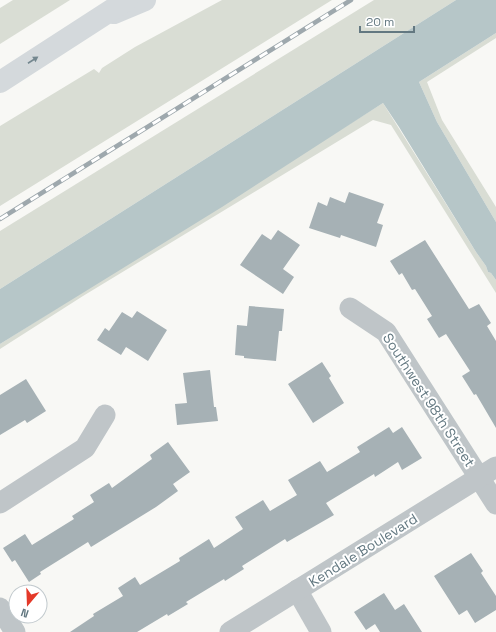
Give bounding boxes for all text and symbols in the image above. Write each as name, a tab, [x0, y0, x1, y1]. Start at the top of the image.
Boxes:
scale bar	[360, 8, 414, 34]
text: 20 m	[366, 14, 394, 30]
one-way arrow	[27, 57, 39, 64]
street label: Southwest 98th Street	[379, 330, 479, 470]
street label: Kendale Boulevard	[305, 509, 421, 591]
north arrow	[8, 584, 48, 624]
text: N	[19, 606, 31, 621]

